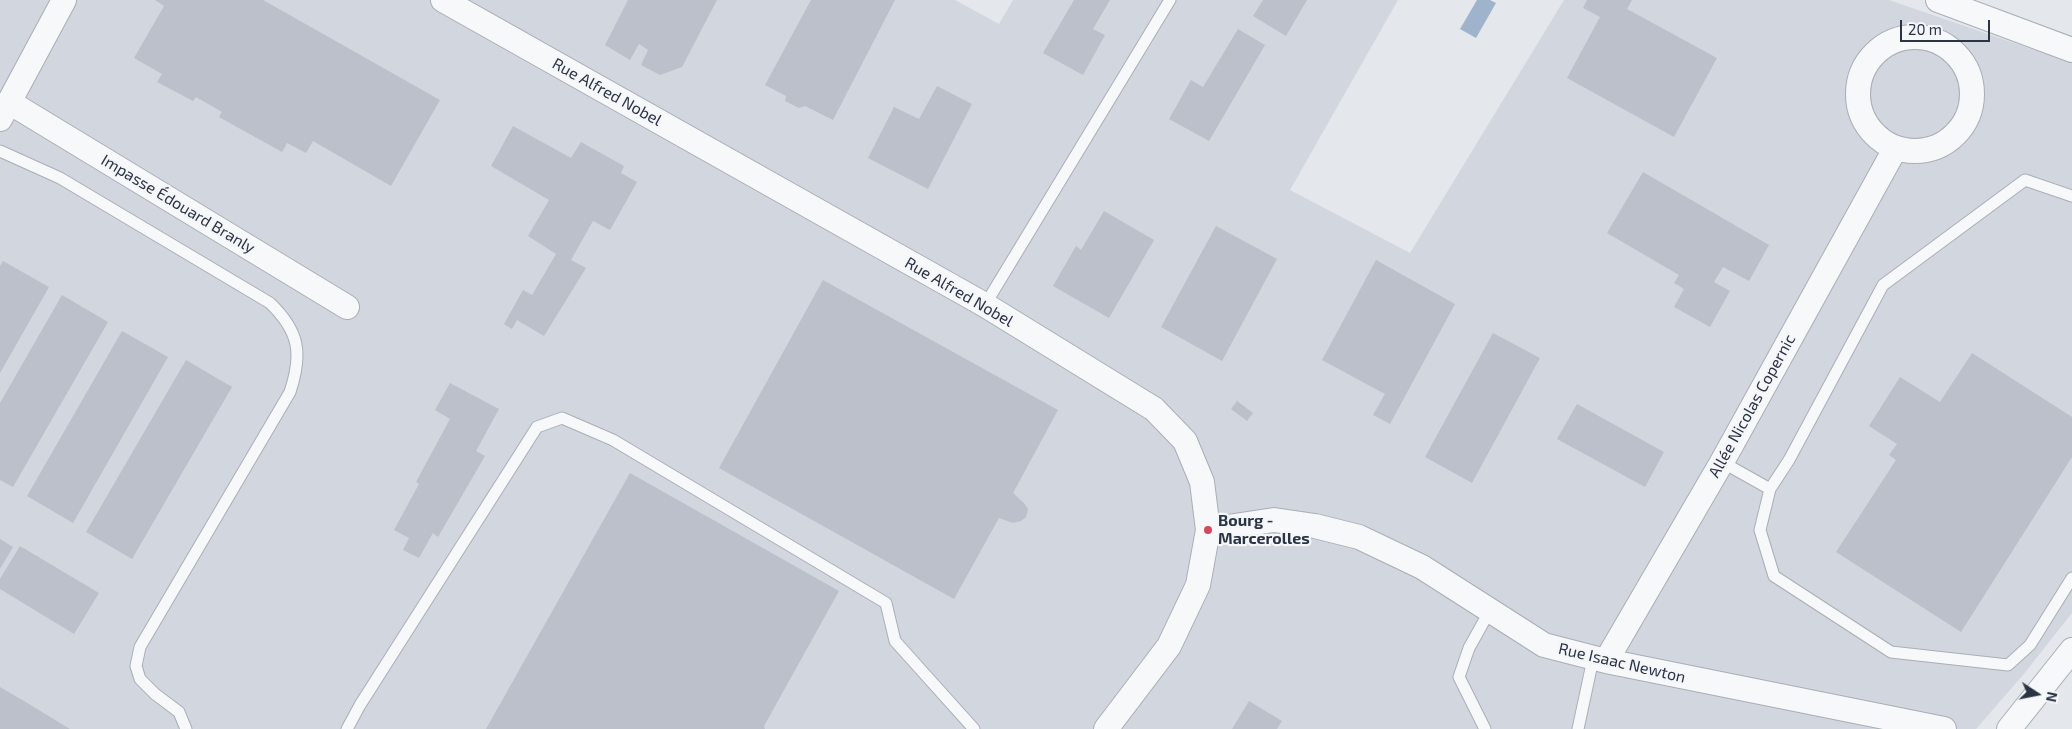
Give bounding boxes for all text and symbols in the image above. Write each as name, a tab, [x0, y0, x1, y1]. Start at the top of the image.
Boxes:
scale bar	[1902, 10, 1992, 42]
text: 20 m	[1908, 20, 1942, 38]
street label: Rue Alfred Nobel	[549, 54, 665, 130]
street label: Impasse Édouard Branly	[98, 150, 258, 258]
street label: Rue Alfred Nobel	[901, 253, 1017, 331]
street label: Allée Nicolas Copernic	[1705, 331, 1799, 481]
place label: Bourg - Marcerolles	[1218, 511, 1310, 549]
marker: Bourg - Marcerolles	[1202, 524, 1214, 536]
street label: Rue Isaac Newton	[1557, 639, 1687, 687]
north arrow	[2012, 669, 2062, 719]
text: N	[2043, 690, 2062, 704]

